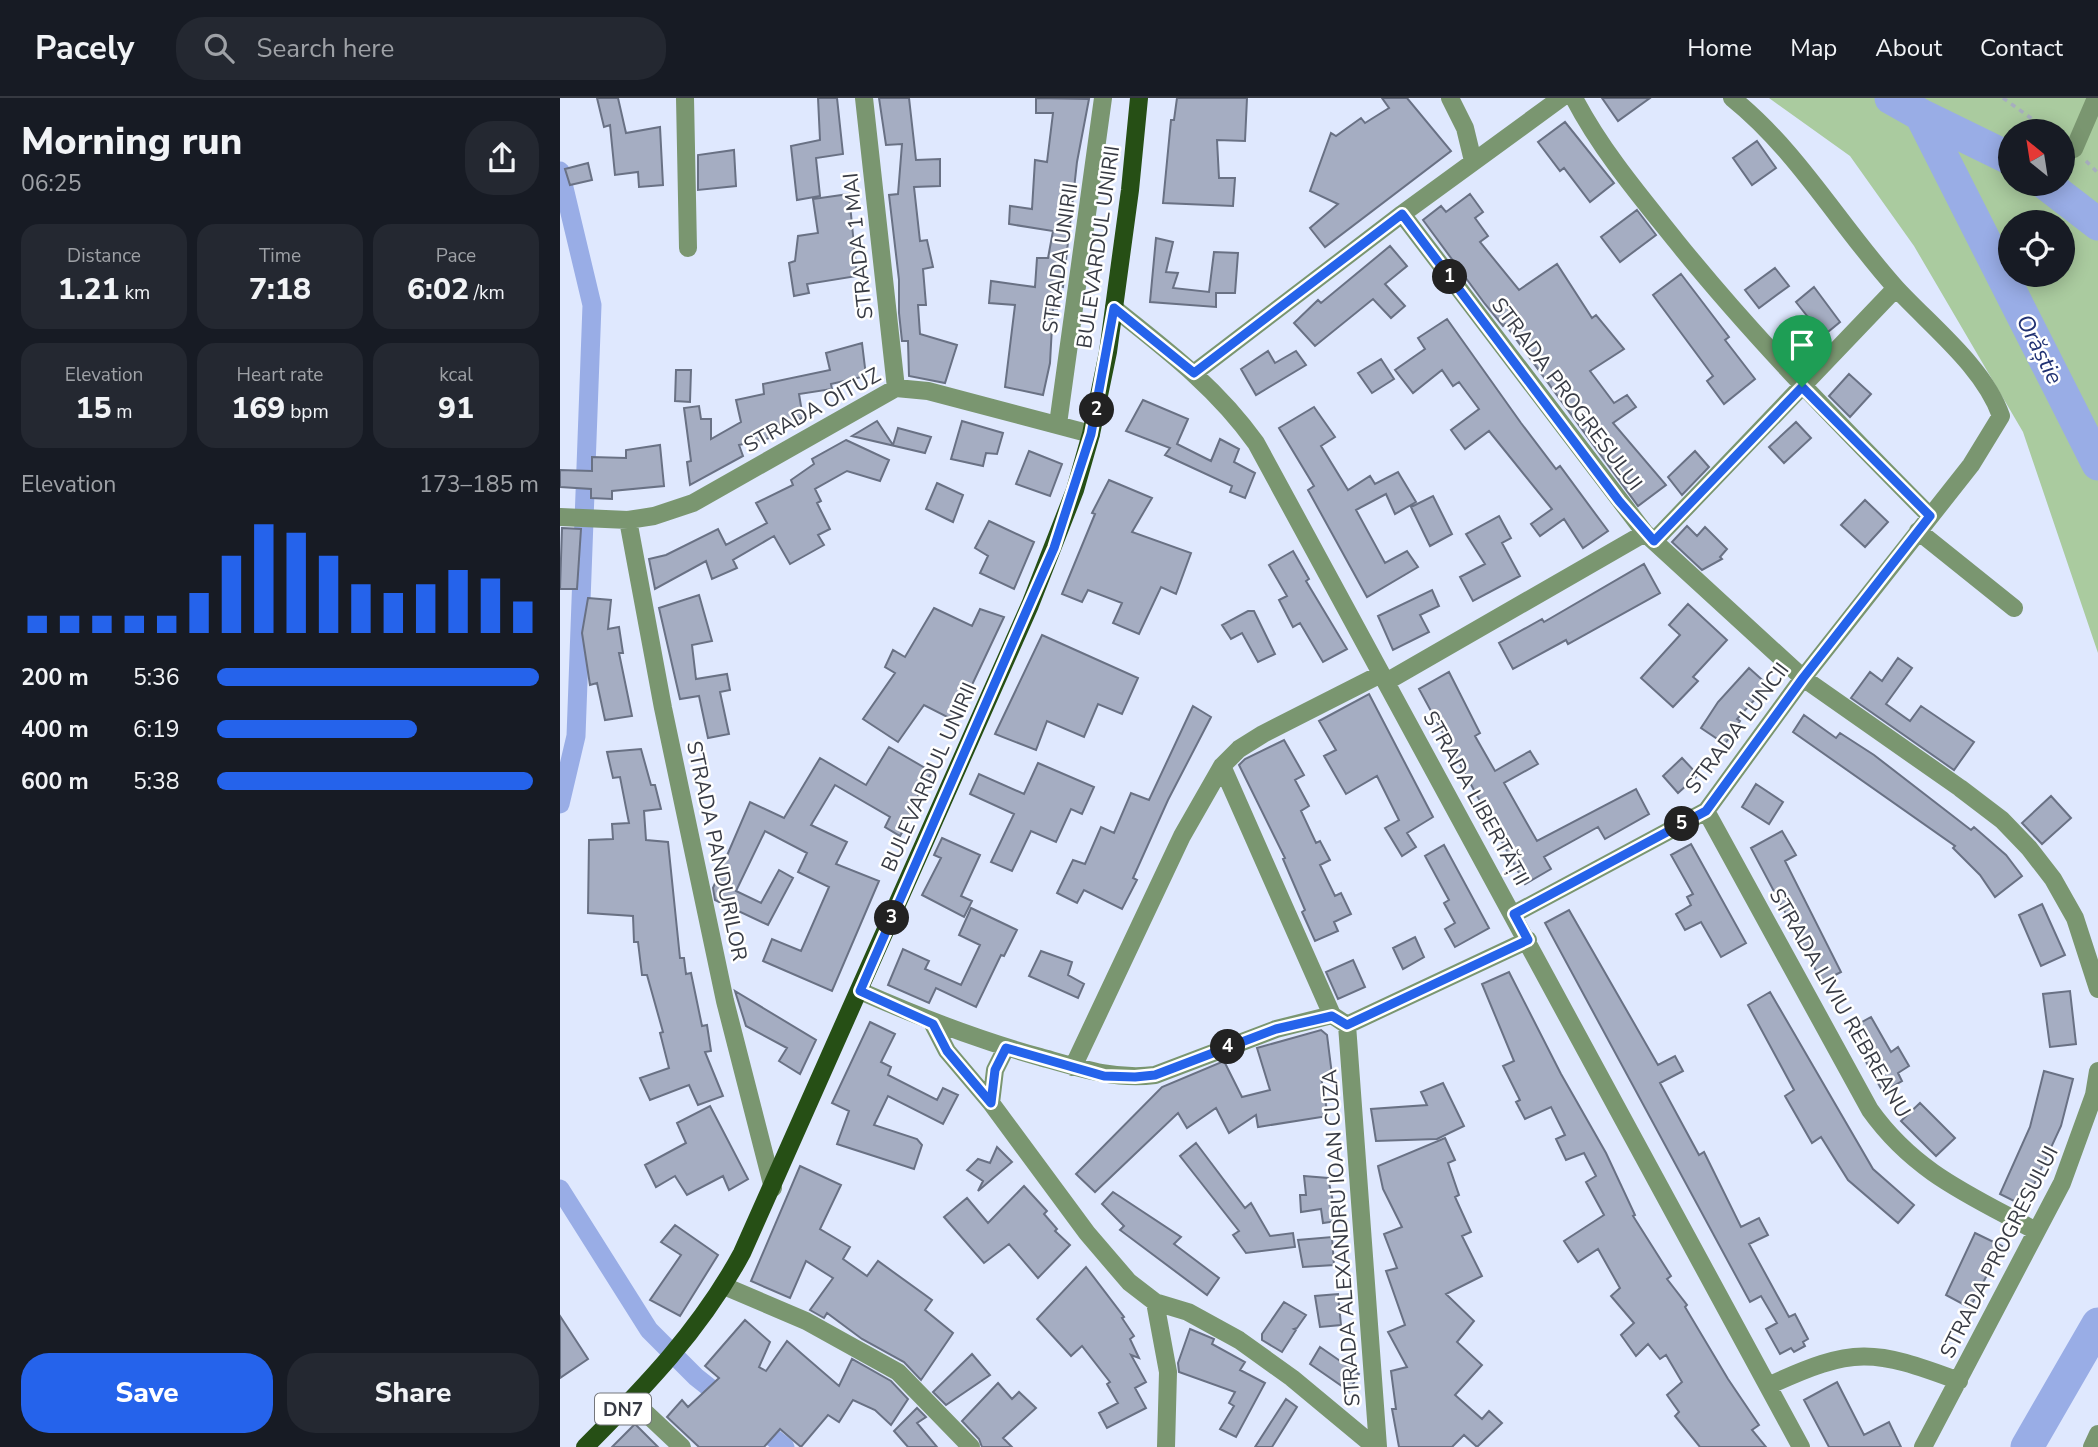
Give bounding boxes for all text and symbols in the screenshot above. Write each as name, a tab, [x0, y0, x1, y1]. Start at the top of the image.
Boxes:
search box	[176, 17, 666, 80]
text: Pacely	[35, 26, 134, 71]
icon: search	[200, 29, 238, 67]
text: Search here	[256, 31, 394, 66]
text: Home	[1687, 32, 1752, 64]
text: Map	[1790, 32, 1837, 64]
text: About	[1875, 32, 1942, 64]
text: Contact	[1980, 32, 2063, 64]
text: Morning run	[21, 116, 242, 167]
north arrow	[1998, 119, 2076, 196]
map controls	[1998, 119, 2075, 287]
button: share	[465, 121, 539, 195]
street label: BULEVARDUL UNIRII	[1070, 144, 1126, 350]
text: 06:25	[21, 168, 81, 199]
street label: STRADA 1 MAI	[836, 171, 880, 321]
street label: STRADA UNIRII	[1036, 181, 1084, 335]
button: locate	[1998, 210, 2075, 287]
text: Distance	[67, 243, 141, 269]
text: Time	[259, 243, 301, 269]
text: Pace	[436, 243, 476, 269]
pin: 1	[1432, 260, 1468, 294]
text: 1	[1444, 263, 1455, 289]
text: 1.21	[58, 269, 120, 310]
text: 7:18	[249, 269, 311, 310]
text: 6:02	[407, 269, 469, 310]
text: km	[120, 280, 150, 306]
text: /km	[469, 280, 505, 306]
street label: STRADA PROGRESULUI	[1485, 292, 1649, 496]
water label: Orăștie	[2009, 309, 2070, 389]
pin	[1772, 315, 1832, 387]
icon: arrive	[1783, 326, 1821, 364]
street label: STRADA OITUZ	[739, 361, 885, 459]
text: Elevation	[65, 362, 143, 388]
text: Heart rate	[237, 362, 323, 388]
text: kcal	[439, 362, 473, 388]
text: 15	[75, 388, 111, 429]
text: 169	[231, 388, 285, 429]
text: 91	[438, 388, 474, 429]
pin: 2	[1080, 392, 1114, 428]
text: 2	[1091, 396, 1102, 422]
text: m	[111, 399, 133, 425]
text: bpm	[285, 399, 329, 425]
text: Elevation	[21, 469, 116, 500]
text: 173–185 m	[419, 469, 539, 500]
street label: STRADA LUNCII	[1679, 657, 1795, 799]
text: 200 m	[21, 662, 89, 693]
text: 5:36	[133, 662, 180, 693]
street label: BULEVARDUL UNIRII	[875, 678, 983, 876]
street label: STRADA LIBERTĂȚII	[1416, 706, 1536, 890]
text: 400 m	[21, 714, 89, 745]
text: 6:19	[133, 714, 180, 745]
street label: STRADA PANDURILOR	[680, 738, 754, 964]
text: 600 m	[21, 766, 89, 797]
text: 5:38	[133, 766, 180, 797]
pin: 5	[1664, 806, 1700, 842]
text: 5	[1676, 810, 1687, 836]
street label: STRADA LIVIU REBREANU	[1763, 883, 1917, 1123]
pin: 3	[874, 900, 910, 936]
text: 3	[886, 904, 897, 930]
pin: 4	[1210, 1030, 1246, 1065]
text: 4	[1222, 1033, 1233, 1059]
street label: STRADA ALEXANDRU IOAN CUZA	[1315, 1068, 1367, 1408]
street label: STRADA PROGRESULUI	[1933, 1141, 2065, 1363]
button: Save	[21, 1353, 273, 1433]
button: Share	[287, 1353, 539, 1433]
road number: DN7	[595, 1394, 651, 1424]

